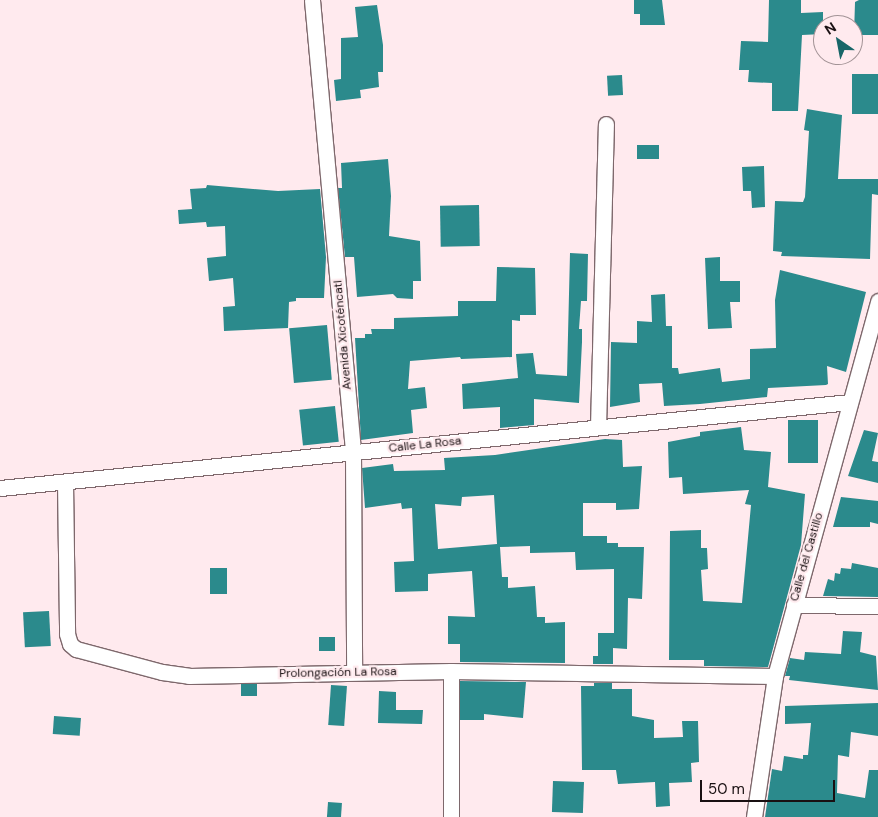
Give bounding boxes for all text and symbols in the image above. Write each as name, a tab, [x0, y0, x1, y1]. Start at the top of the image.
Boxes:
north arrow	[813, 15, 863, 65]
text: N	[821, 18, 840, 39]
street label: Avenida Xicoténcatl	[331, 280, 355, 390]
street label: Calle La Rosa	[388, 434, 462, 456]
street label: Calle del Castillo	[787, 511, 827, 603]
street label: Prolongación La Rosa	[279, 665, 397, 681]
scale bar	[703, 770, 838, 802]
text: 50 m	[708, 779, 745, 799]

